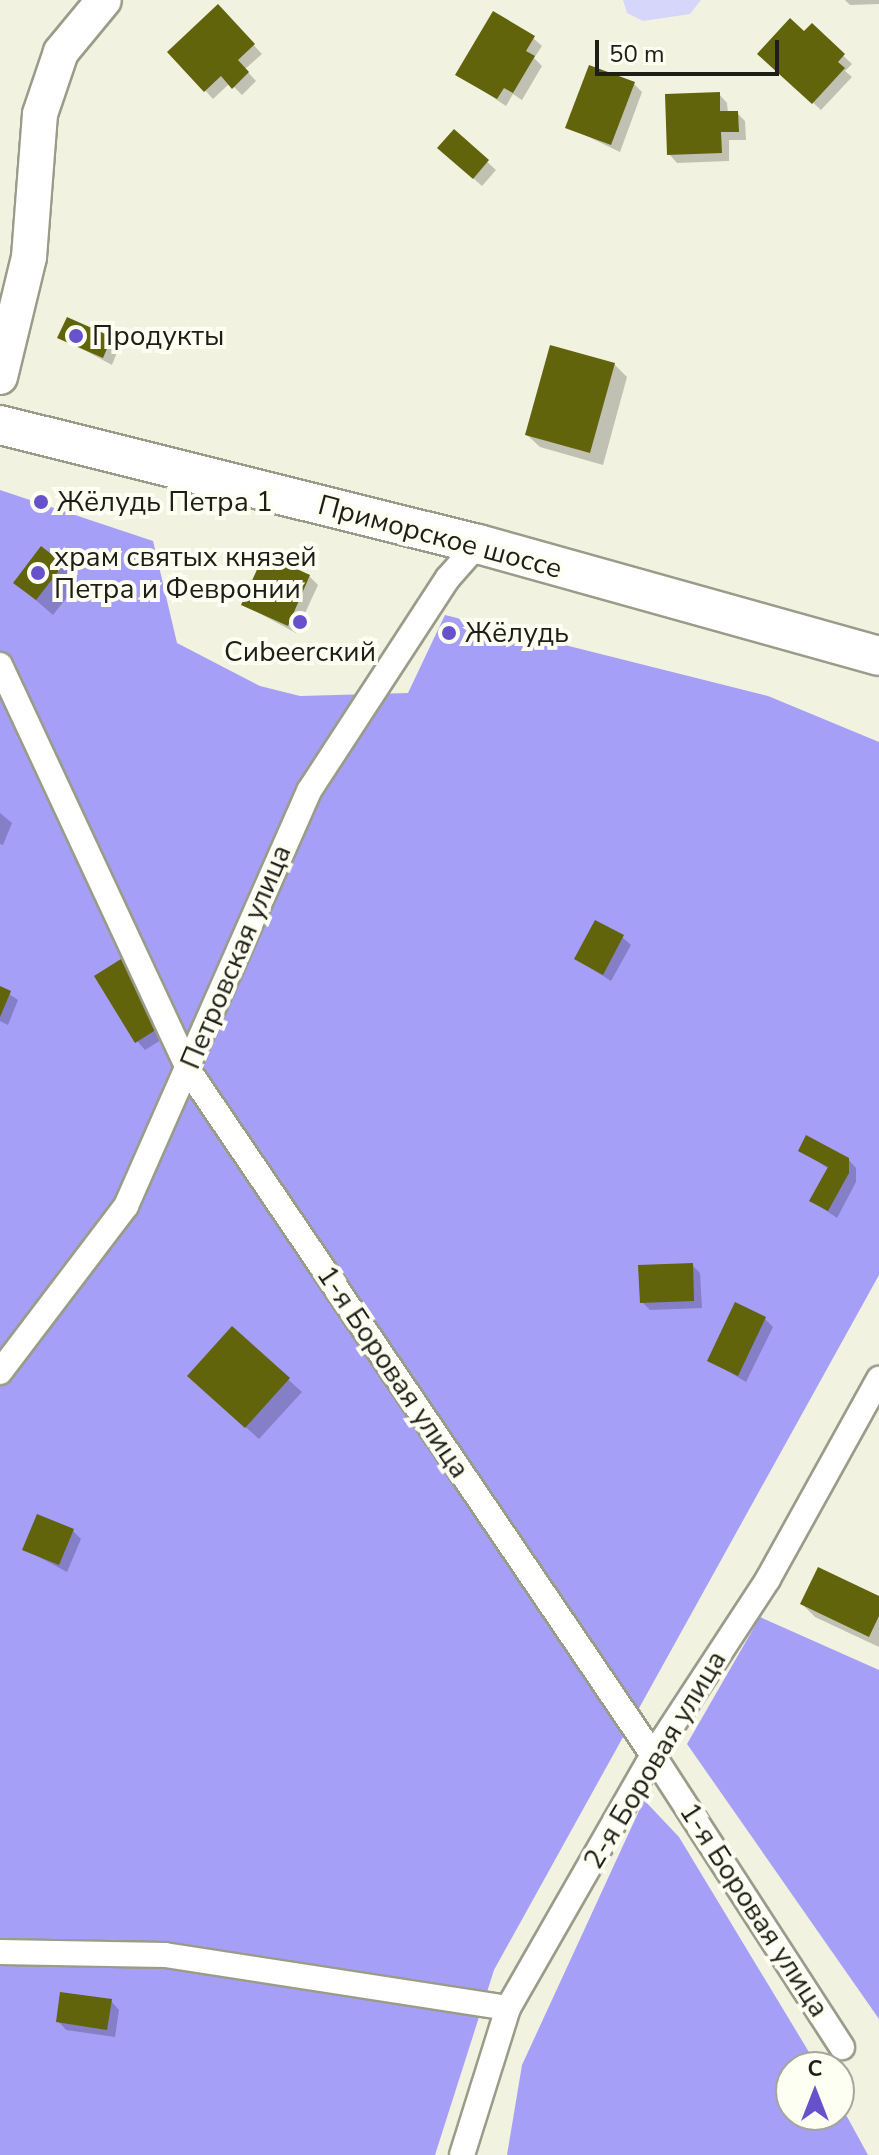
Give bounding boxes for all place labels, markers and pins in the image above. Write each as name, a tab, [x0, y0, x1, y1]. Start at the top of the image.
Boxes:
place label: Продукты	[92, 319, 224, 353]
marker: Продукты	[67, 327, 85, 345]
place label: Жёлудь Петра 1	[57, 485, 273, 519]
marker: Жёлудь Петра 1	[32, 493, 50, 511]
place label: храм святых князей Петра и Февронии	[54, 540, 317, 606]
marker: храм святых князей Петра и Февронии	[29, 564, 47, 582]
marker: Сиbeerский	[291, 613, 309, 631]
place label: Жёлудь	[465, 616, 569, 650]
marker: Жёлудь	[440, 624, 458, 642]
place label: Сиbeerский	[224, 635, 376, 669]

